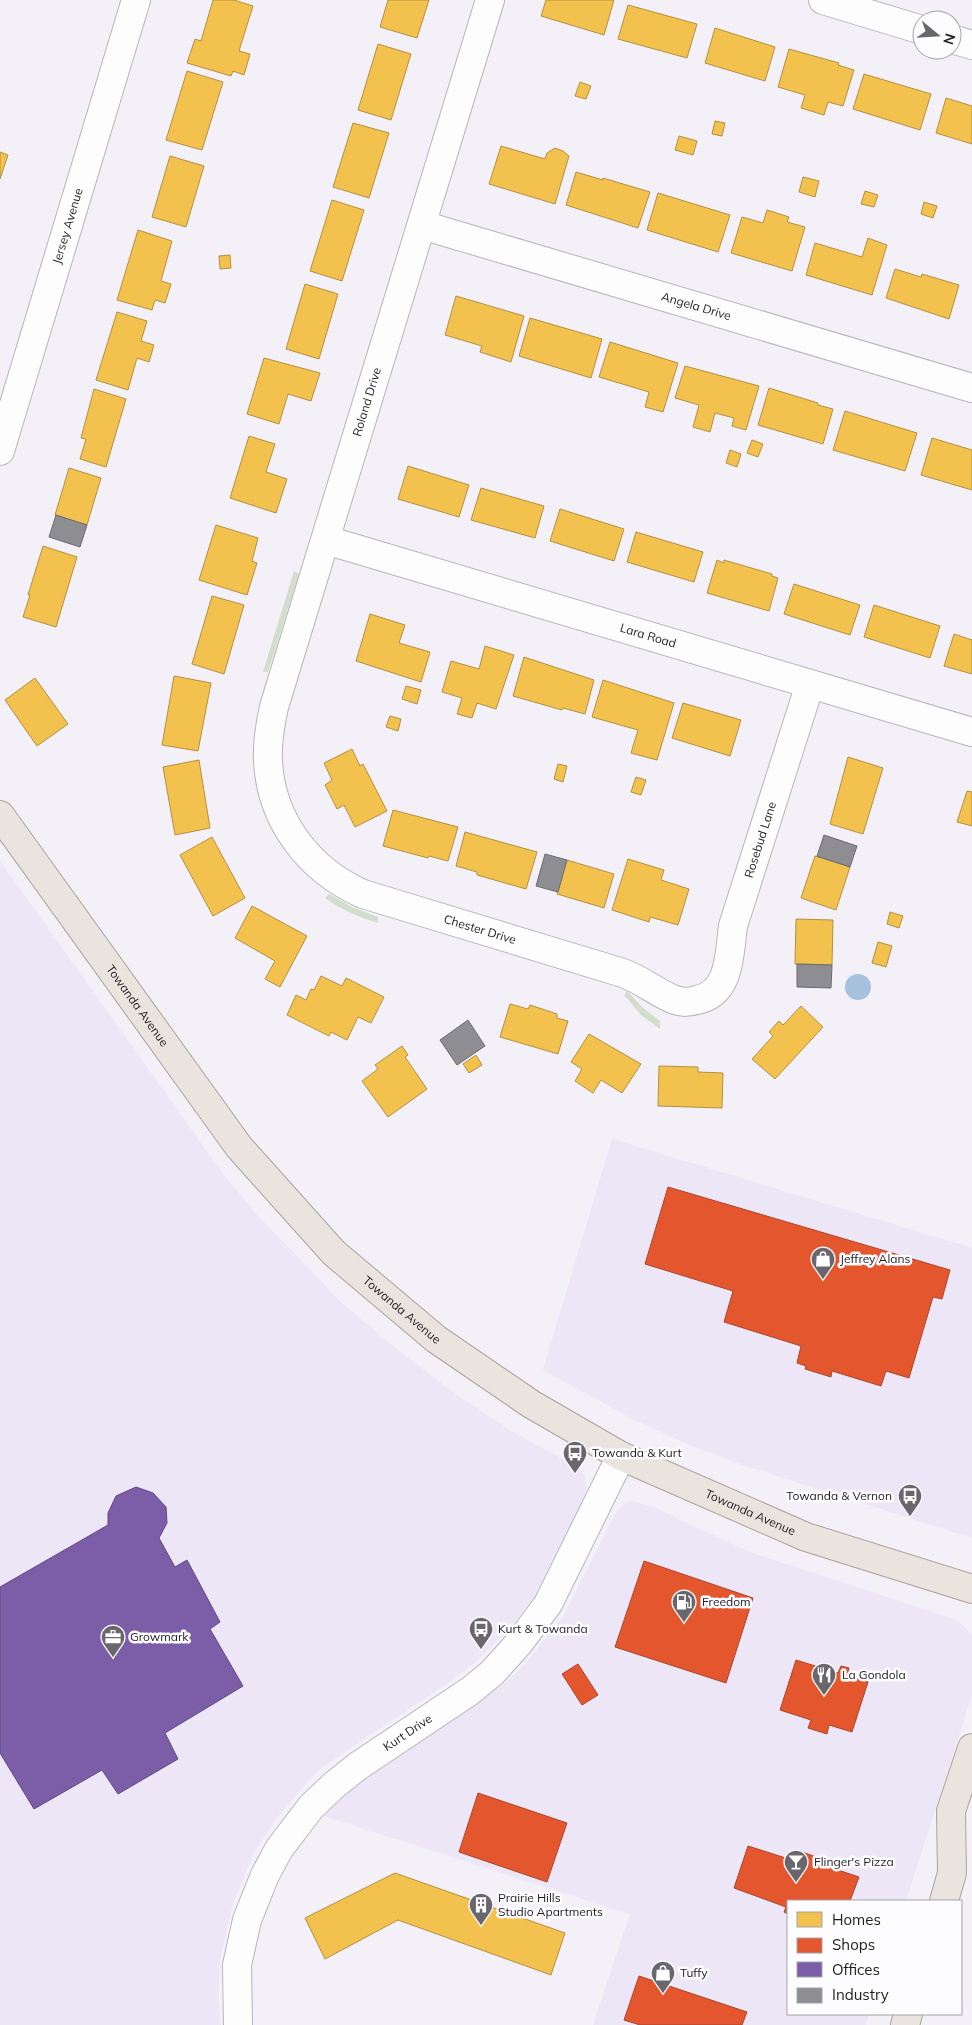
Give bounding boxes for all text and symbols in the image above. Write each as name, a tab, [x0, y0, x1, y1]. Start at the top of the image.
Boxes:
north arrow	[912, 10, 962, 60]
text: N	[939, 31, 960, 47]
street label: Jersey Avenue	[49, 186, 86, 266]
street label: Angela Drive	[660, 288, 733, 323]
street label: Roland Drive	[349, 366, 384, 438]
street label: Lara Road	[618, 620, 678, 651]
street label: Rosebud Lane	[741, 800, 779, 880]
street label: Chester Drive	[442, 911, 518, 947]
street label: Towanda Avenue	[103, 962, 172, 1049]
shop icon: Jeffrey Alans	[810, 1246, 836, 1280]
place label: Jeffrey Alans	[840, 1251, 911, 1266]
street label: Towanda Avenue	[360, 1273, 444, 1347]
bus stop icon: Towanda & Kurt	[562, 1440, 588, 1474]
place label: Towanda & Kurt	[592, 1445, 682, 1460]
bus stop icon: Towanda & Vernon	[897, 1483, 923, 1517]
street label: Towanda Avenue	[703, 1486, 798, 1538]
place label: Towanda & Vernon	[786, 1488, 892, 1503]
fuel station icon: Freedom	[671, 1589, 697, 1623]
place label: Freedom	[702, 1594, 751, 1609]
bus stop icon: Kurt & Towanda	[468, 1616, 494, 1650]
place label: Kurt & Towanda	[498, 1621, 588, 1636]
office icon: Growmark	[100, 1624, 126, 1658]
place label: Growmark	[130, 1629, 189, 1644]
restaurant icon: La Gondola	[811, 1662, 837, 1696]
place label: La Gondola	[842, 1667, 906, 1682]
street label: Kurt Drive	[380, 1711, 435, 1754]
bar icon: Flinger's Pizza	[783, 1849, 809, 1883]
place label: Flinger's Pizza	[814, 1854, 894, 1869]
place label: Prairie Hills Studio Apartments	[498, 1890, 603, 1919]
building icon: Prairie Hills Studio Apartments	[468, 1892, 494, 1926]
legend	[787, 1900, 962, 2015]
text: Homes	[832, 1910, 881, 1929]
text: Shops	[832, 1935, 875, 1954]
shop icon: Tuffy	[650, 1960, 676, 1994]
text: Offices	[832, 1960, 880, 1979]
place label: Tuffy	[680, 1965, 708, 1980]
text: Industry	[832, 1985, 889, 2004]

